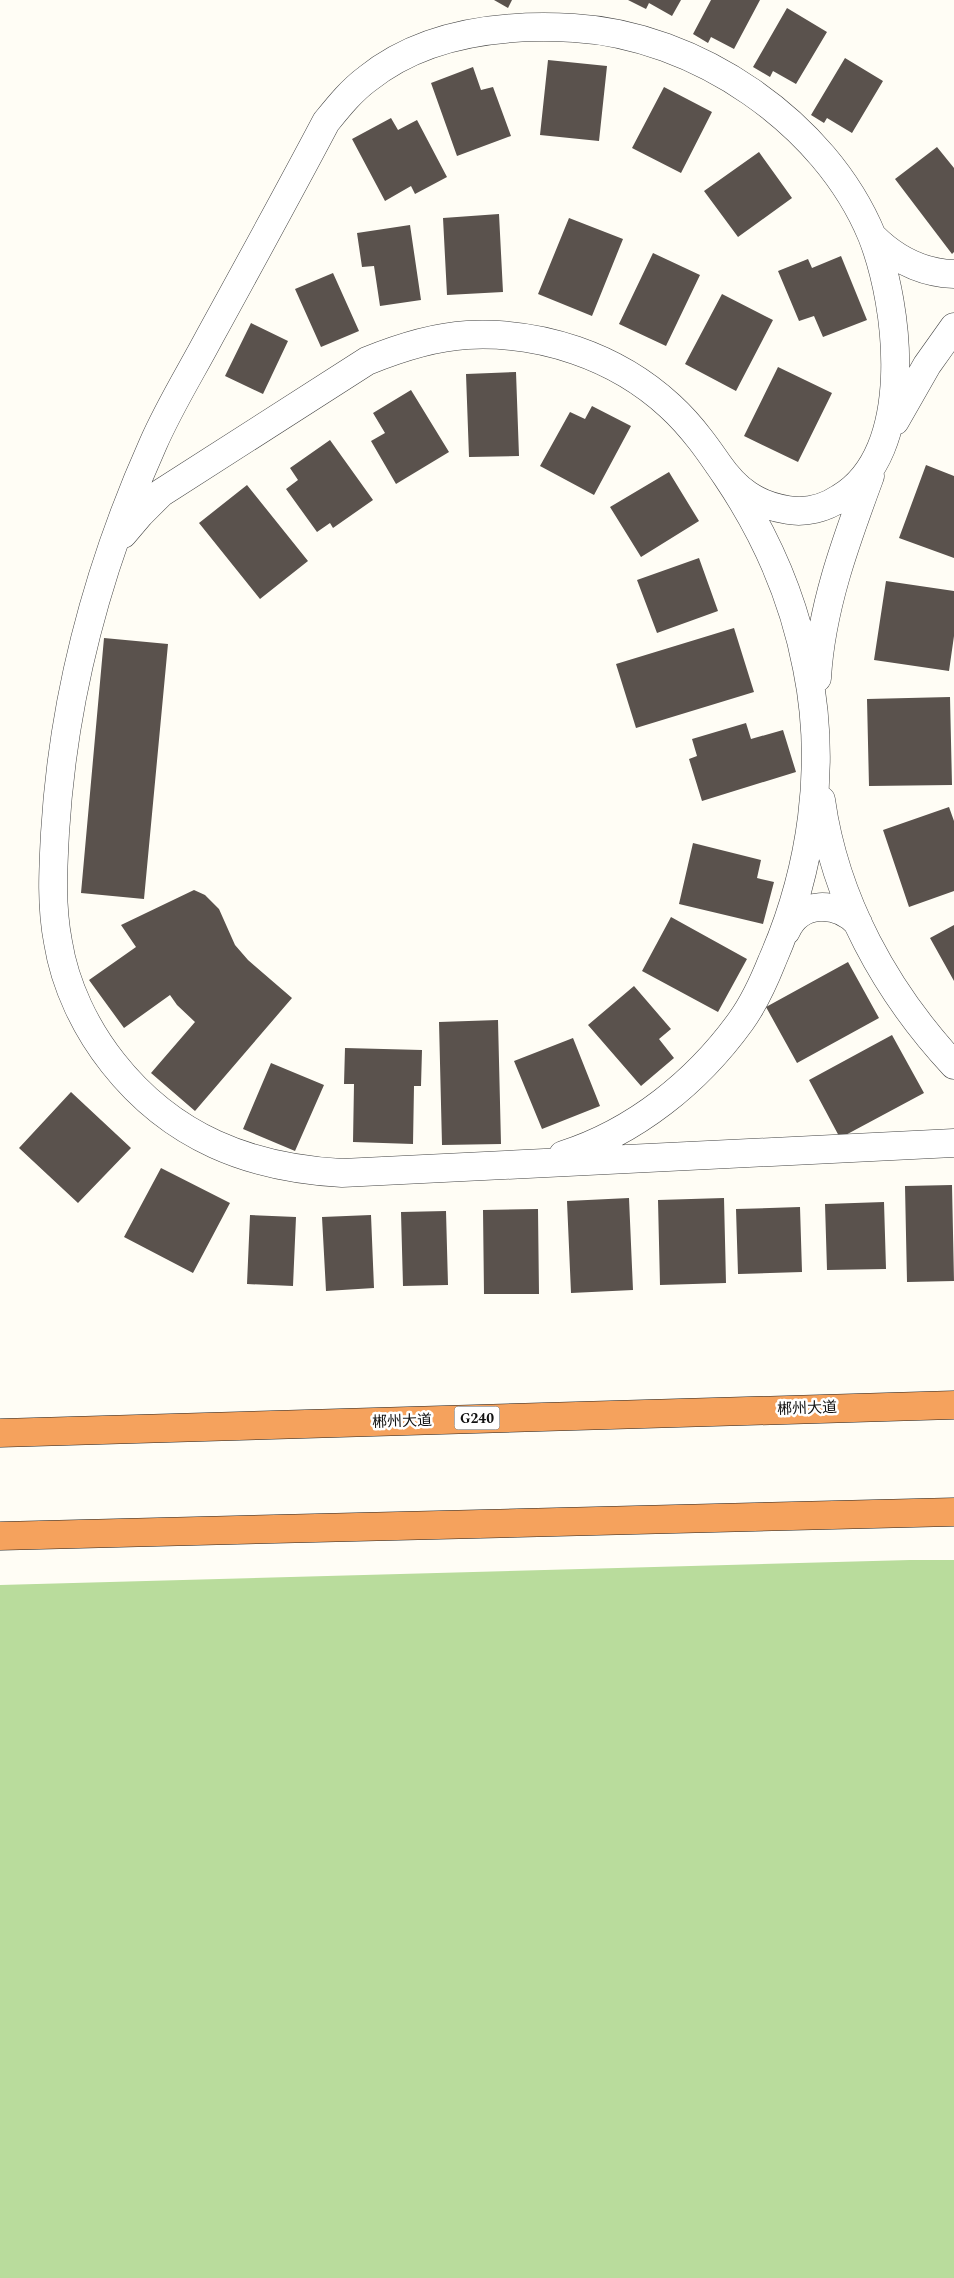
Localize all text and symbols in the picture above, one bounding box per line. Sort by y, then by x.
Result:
street label: 郴州大道 [777,1396,837,1421]
road number: G240 [454,1406,500,1430]
street label: 郴州大道 [372,1409,432,1434]

